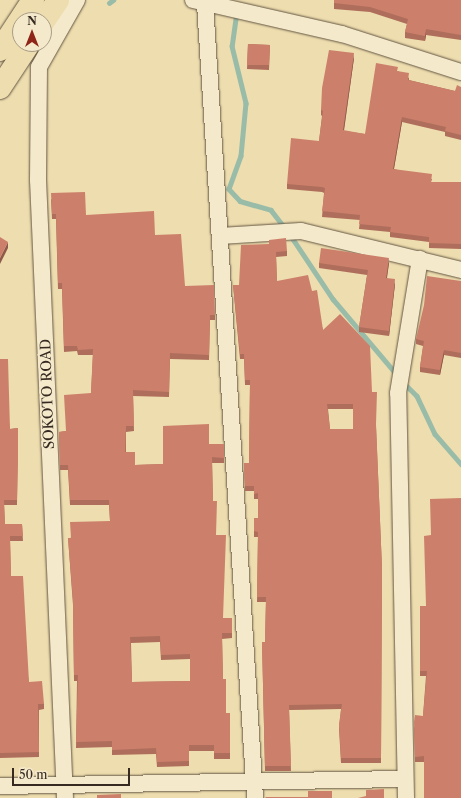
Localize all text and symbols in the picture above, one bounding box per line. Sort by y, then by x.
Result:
north arrow [12,12,52,52]
text: N [27,14,37,28]
street label: SOKOTO ROAD [37,338,57,450]
scale bar [14,760,132,786]
text: 50 m [19,767,48,782]

